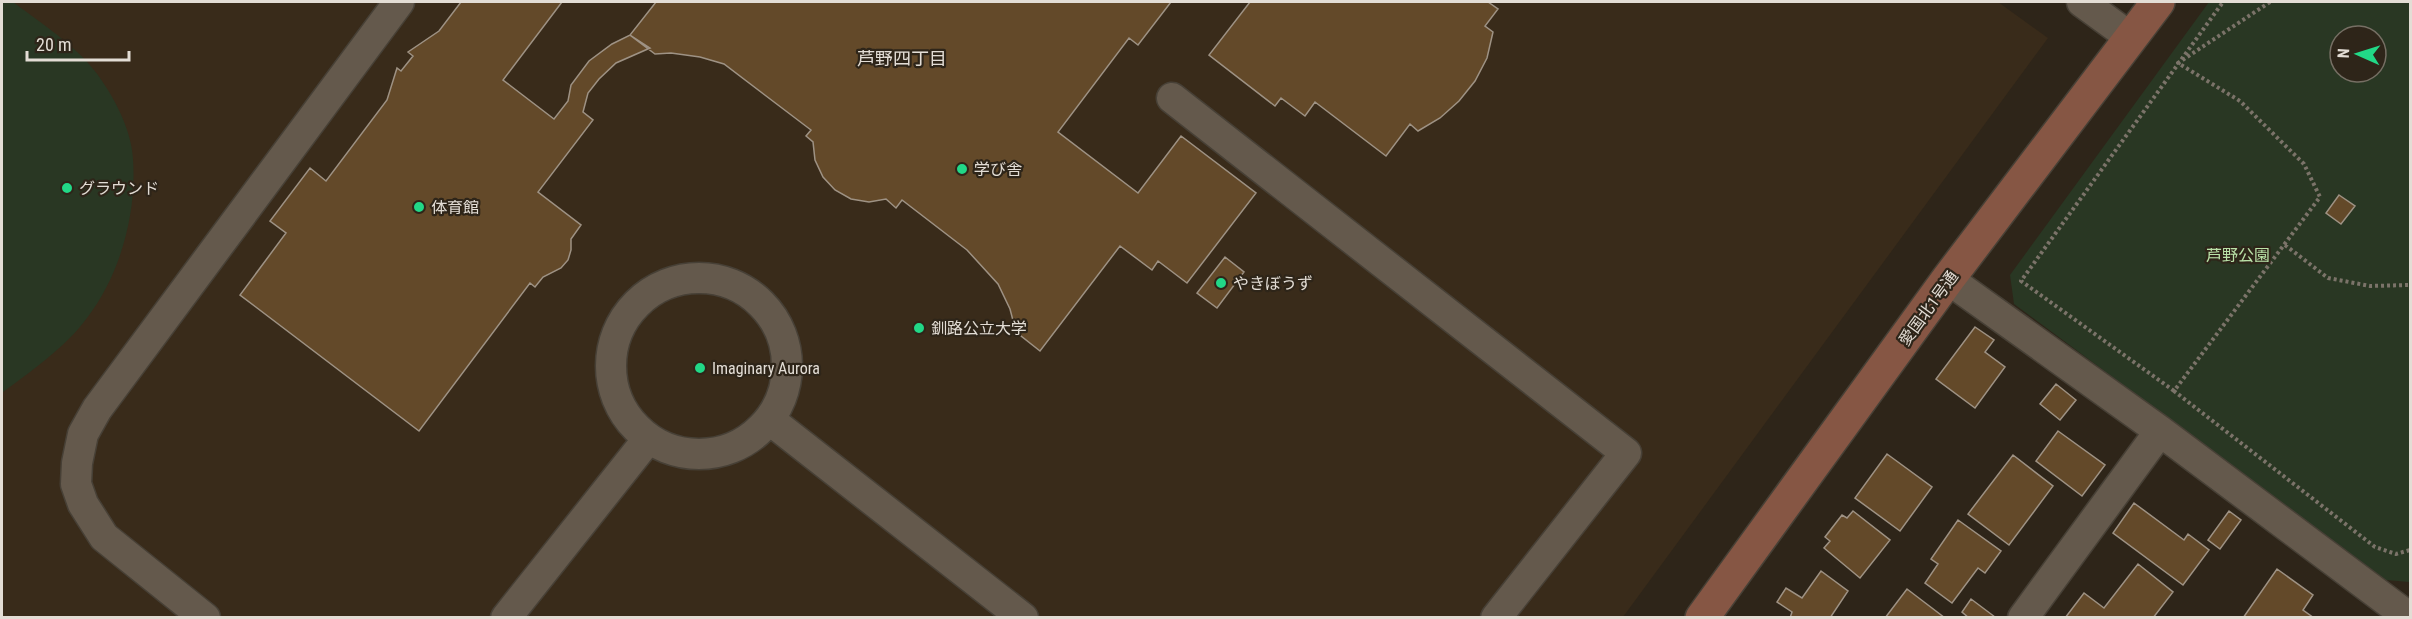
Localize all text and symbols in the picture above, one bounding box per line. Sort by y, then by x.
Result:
scale bar [27,24,129,62]
north arrow [2328,24,2388,84]
text: 20 m [36,34,71,55]
district label: 芦野四丁目 [857,48,947,69]
text: N [2334,48,2353,59]
place label: 学び舎 [974,160,1022,179]
marker: 学び舎 [955,162,969,176]
place label: グラウンド [79,179,159,198]
marker: グラウンド [60,181,74,195]
place label: 体育館 [431,198,479,217]
marker: 体育館 [412,200,426,214]
park label: 芦野公園 [2206,246,2270,265]
street label: 愛国北1号通 [1895,267,1962,349]
place label: やきぼうず [1233,274,1313,293]
marker: やきぼうず [1214,276,1228,290]
place label: 釧路公立大学 [931,319,1027,338]
marker: 釧路公立大学 [912,321,926,335]
place label: Imaginary Aurora [712,359,820,378]
marker: Imaginary Aurora [693,361,707,375]

